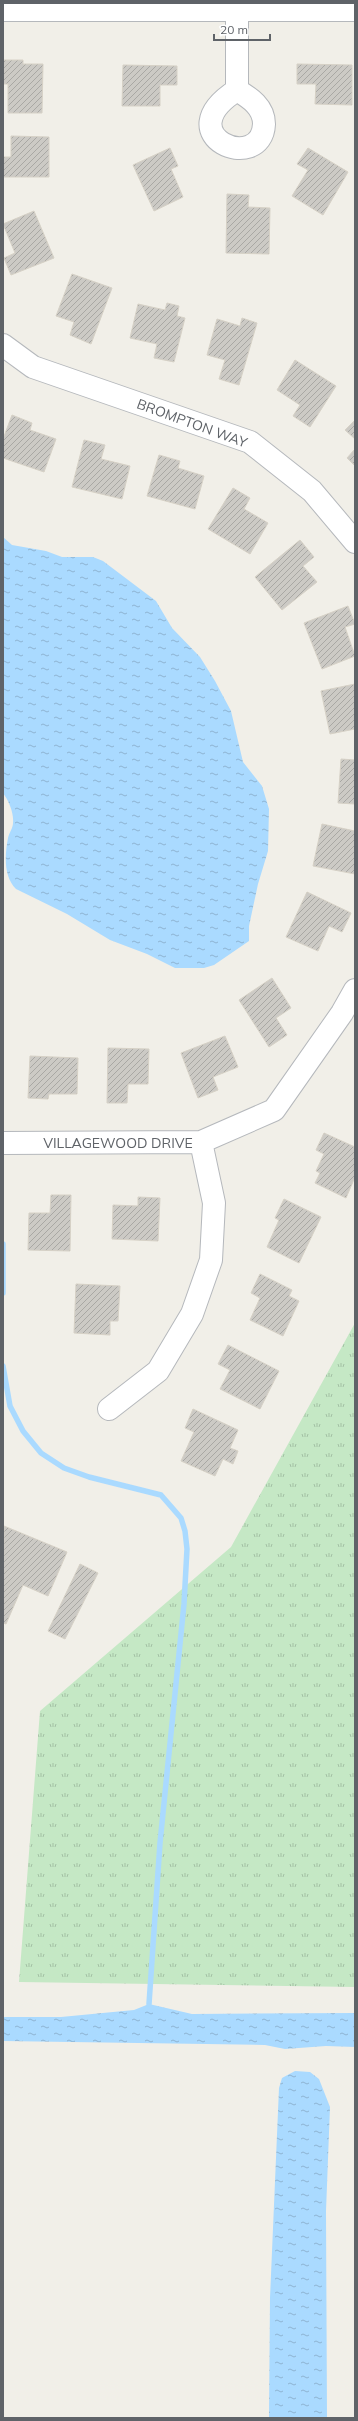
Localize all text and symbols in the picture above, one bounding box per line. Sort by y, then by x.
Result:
scale bar [214,16,270,42]
text: 20 m [220,22,248,37]
street label: BROMPTON WAY [134,395,250,452]
street label: VILLAGEWOOD DRIVE [43,1134,193,1152]

